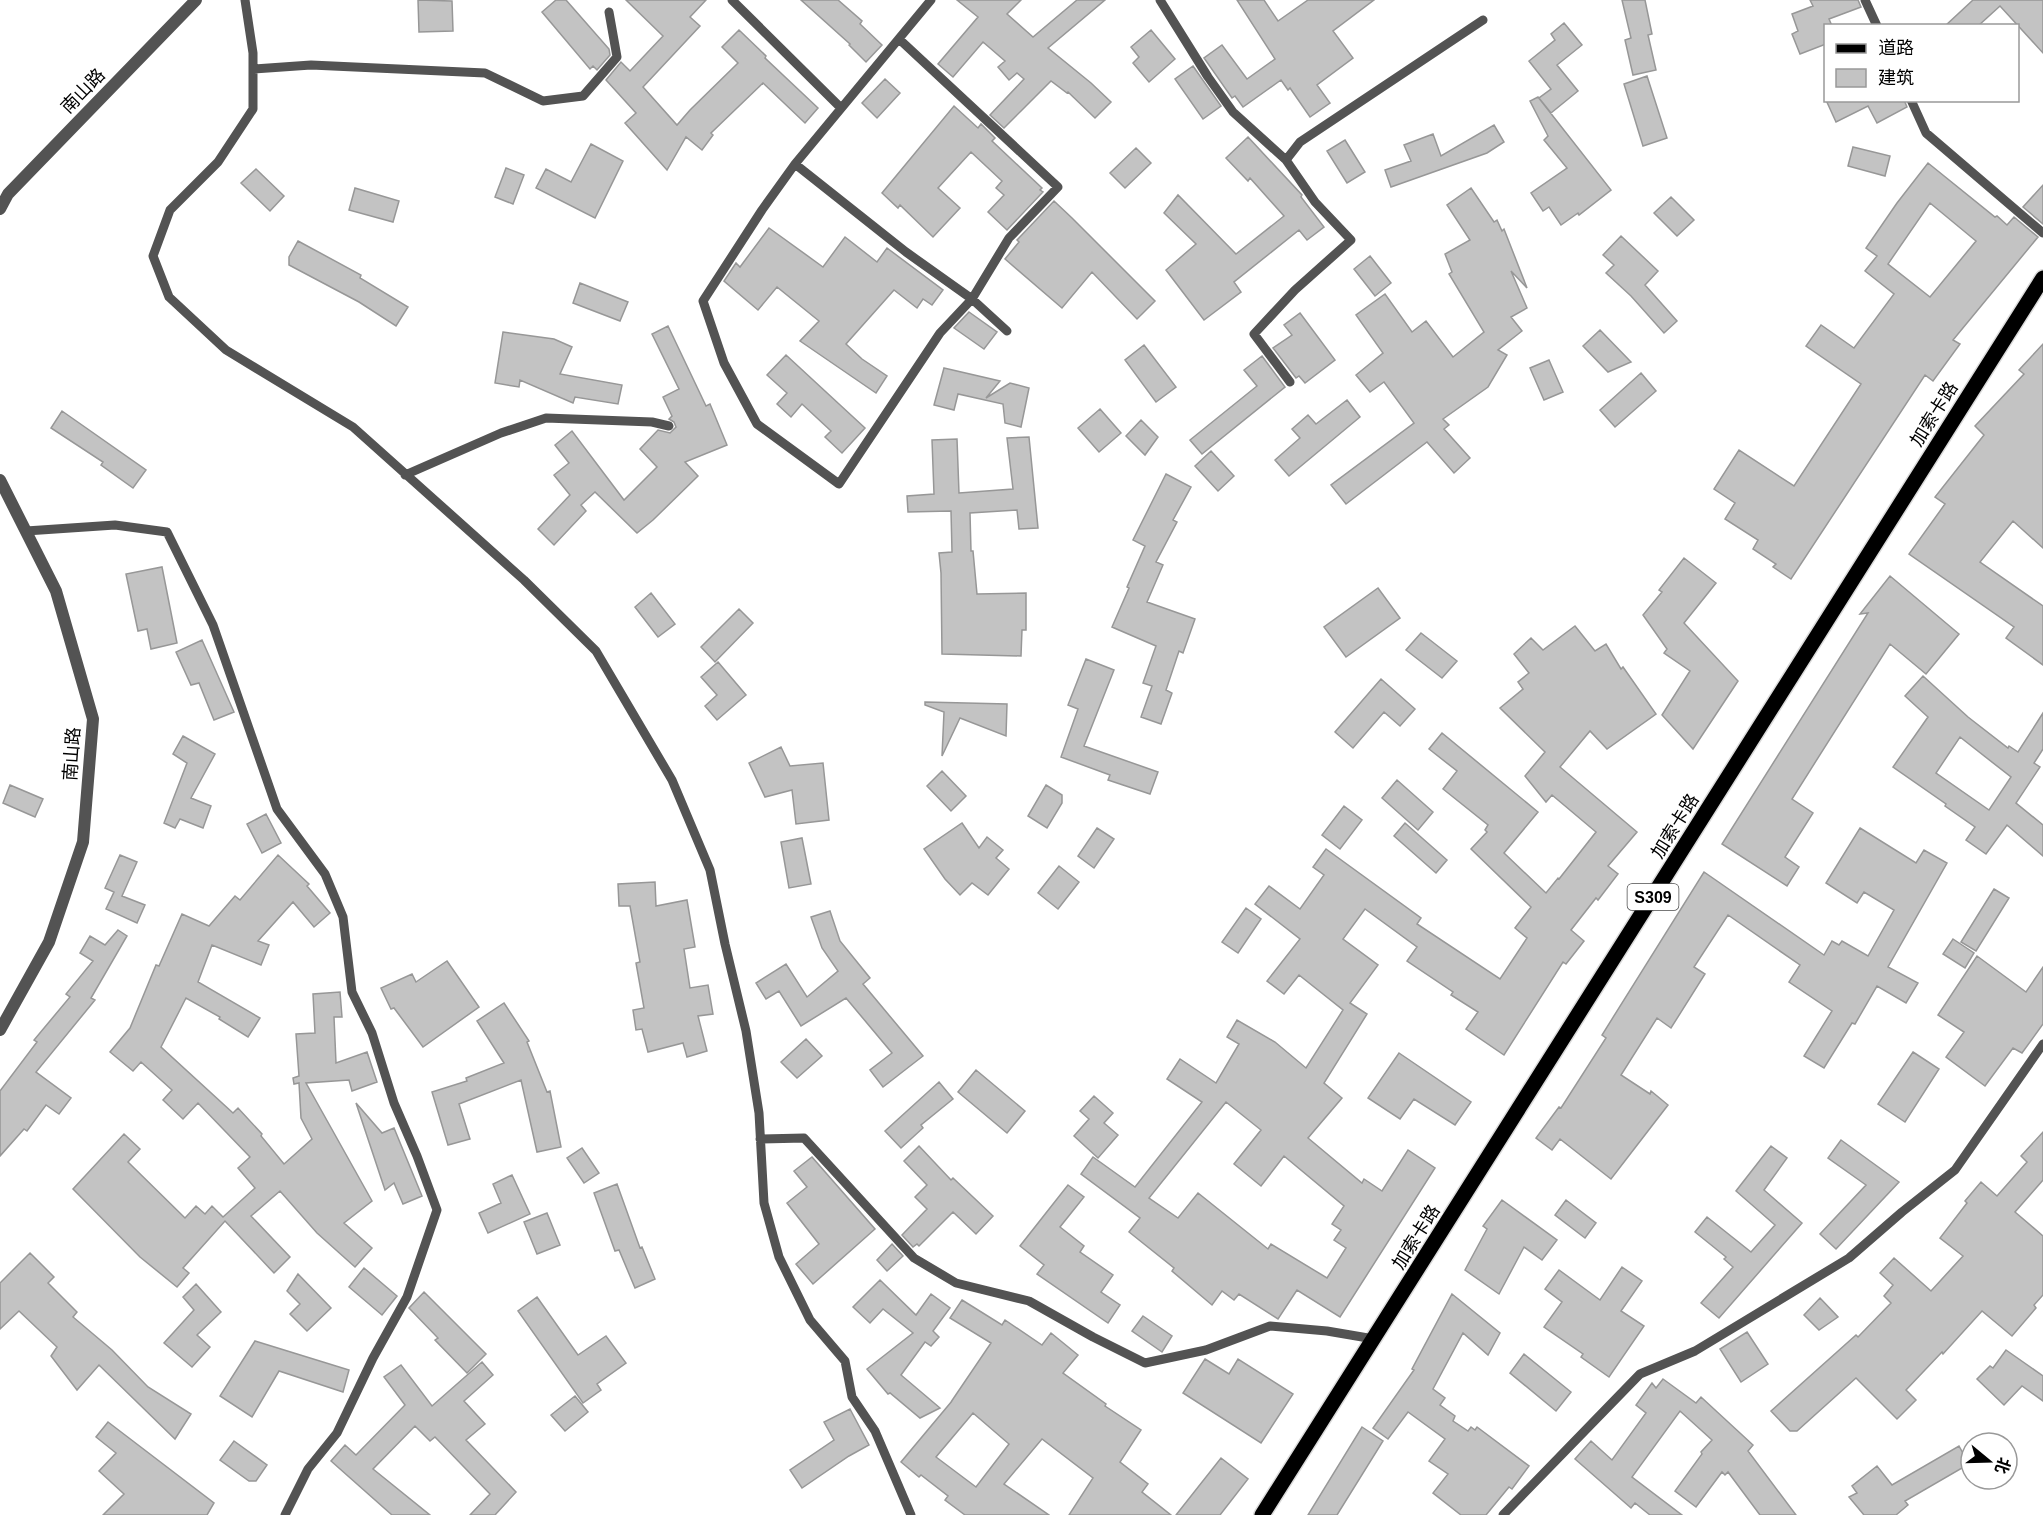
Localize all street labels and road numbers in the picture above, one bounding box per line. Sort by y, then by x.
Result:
street label: 南山路 [57,65,109,117]
street label: 加索卡路 [1906,378,1962,450]
street label: 南山路 [60,726,84,782]
street label: 加索卡路 [1647,790,1703,862]
road number: S309 [1628,884,1678,910]
street label: 加索卡路 [1388,1201,1444,1273]

